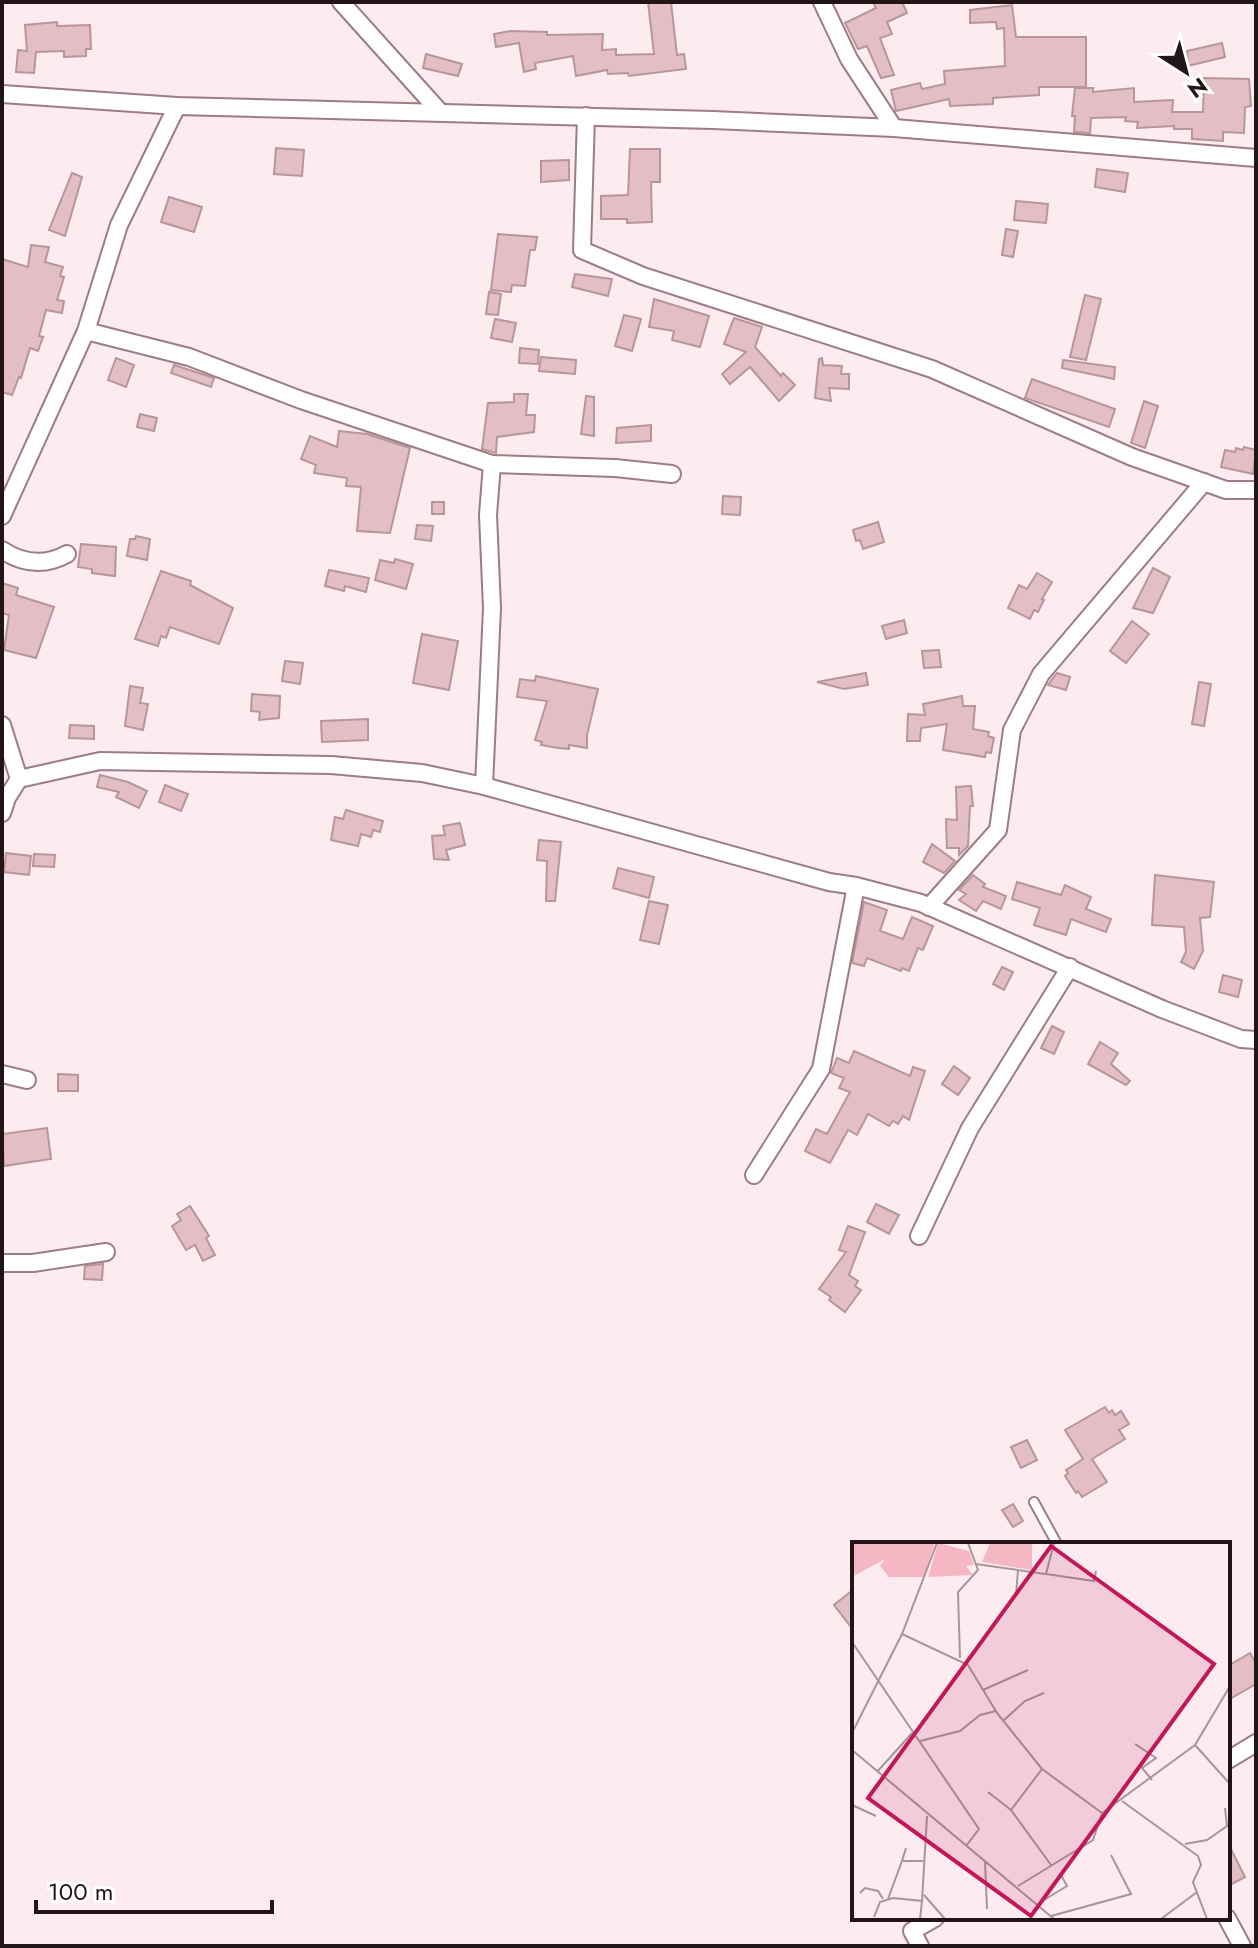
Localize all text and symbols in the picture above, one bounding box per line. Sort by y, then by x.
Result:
north arrow [1146,32,1226,112]
text: N [1181,70,1214,106]
inset map [852,1542,1230,1920]
scale bar [36,1864,272,1914]
text: 100 m [48,1874,114,1909]

